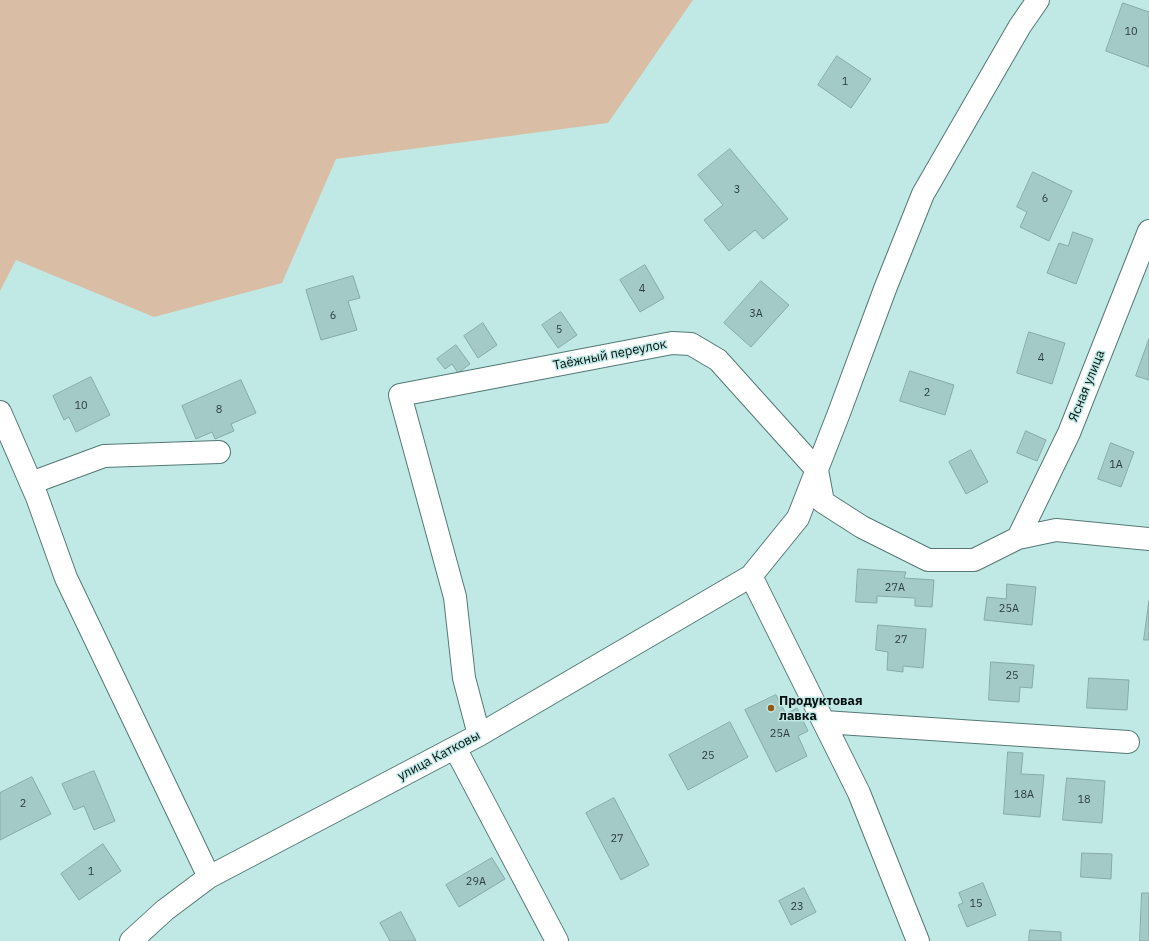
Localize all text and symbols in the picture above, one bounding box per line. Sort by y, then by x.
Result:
house number: 10 [1124,25,1138,39]
house number: 1 [842,75,848,89]
house number: 3 [734,183,740,197]
house number: 6 [1042,192,1048,206]
house number: 4 [639,282,645,296]
house number: 3А [749,307,763,321]
house number: 6 [330,309,336,323]
house number: 5 [556,323,562,337]
street label: Таёжный переулок [552,336,668,374]
street label: Ясная улица [1066,348,1108,424]
house number: 4 [1038,351,1044,365]
house number: 2 [924,386,930,400]
house number: 10 [74,399,88,413]
house number: 8 [216,403,222,417]
house number: 1А [1109,458,1123,472]
house number: 27А [885,581,905,595]
house number: 25А [999,602,1019,616]
house number: 27 [894,633,908,647]
house number: 25 [1005,669,1019,683]
place label: Продуктовая лавка [779,693,863,724]
marker: Продуктовая лавка [766,703,776,713]
house number: 25А [770,727,790,741]
street label: улица Катковы [395,728,483,784]
house number: 25 [701,749,715,763]
house number: 18А [1014,788,1034,802]
house number: 18 [1077,793,1091,807]
house number: 2 [20,797,26,811]
house number: 27 [610,832,624,846]
house number: 1 [88,865,94,879]
house number: 29А [466,875,486,889]
house number: 15 [969,897,983,911]
house number: 23 [790,900,804,914]

